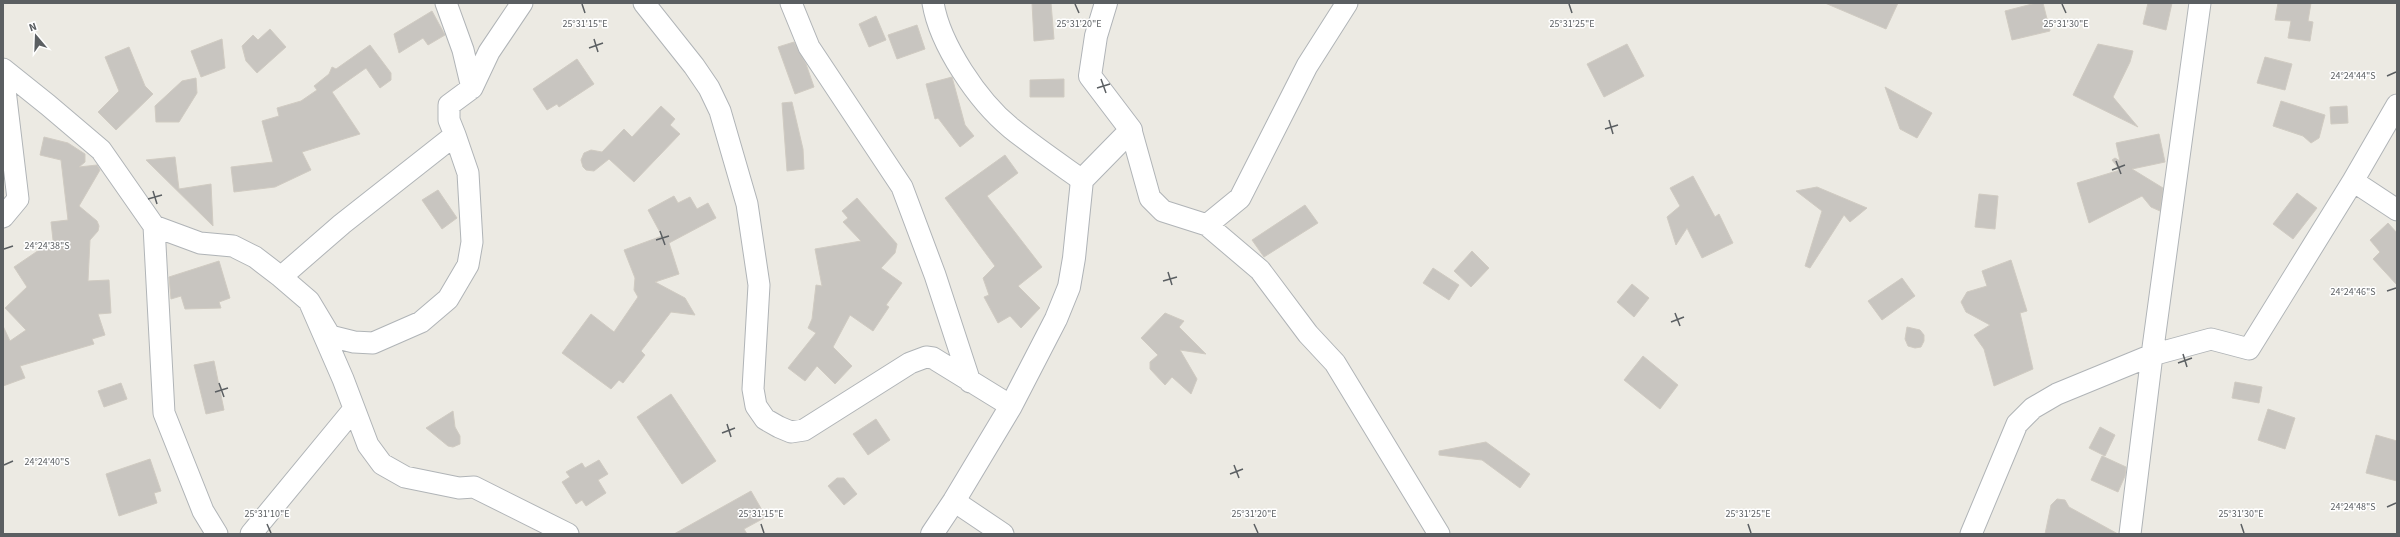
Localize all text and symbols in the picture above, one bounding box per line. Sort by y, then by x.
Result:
north arrow [16,16,56,56]
text: 25°31'15"E [562,17,608,31]
text: 25°31'20"E [1056,17,1102,31]
text: 25°31'25"E [1549,17,1595,31]
text: 25°31'30"E [2043,17,2089,31]
text: N [27,19,39,35]
text: 24°24'44"S [2330,69,2376,83]
text: 24°24'38"S [24,239,70,253]
text: 24°24'46"S [2330,285,2376,299]
text: 24°24'40"S [24,455,70,469]
text: 24°24'48"S [2330,500,2376,514]
text: 25°31'10"E [244,507,290,521]
text: 25°31'15"E [738,507,784,521]
text: 25°31'20"E [1231,507,1277,521]
text: 25°31'25"E [1725,507,1771,521]
text: 25°31'30"E [2218,507,2264,521]

